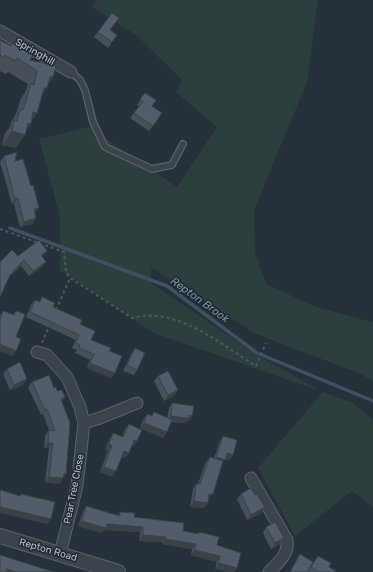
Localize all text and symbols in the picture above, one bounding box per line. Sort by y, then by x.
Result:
street label: Springhill [13,36,57,68]
water label: Repton Brook [168,274,232,326]
street label: Pear Tree Close [61,453,87,525]
street label: Repton Road [18,536,78,564]

